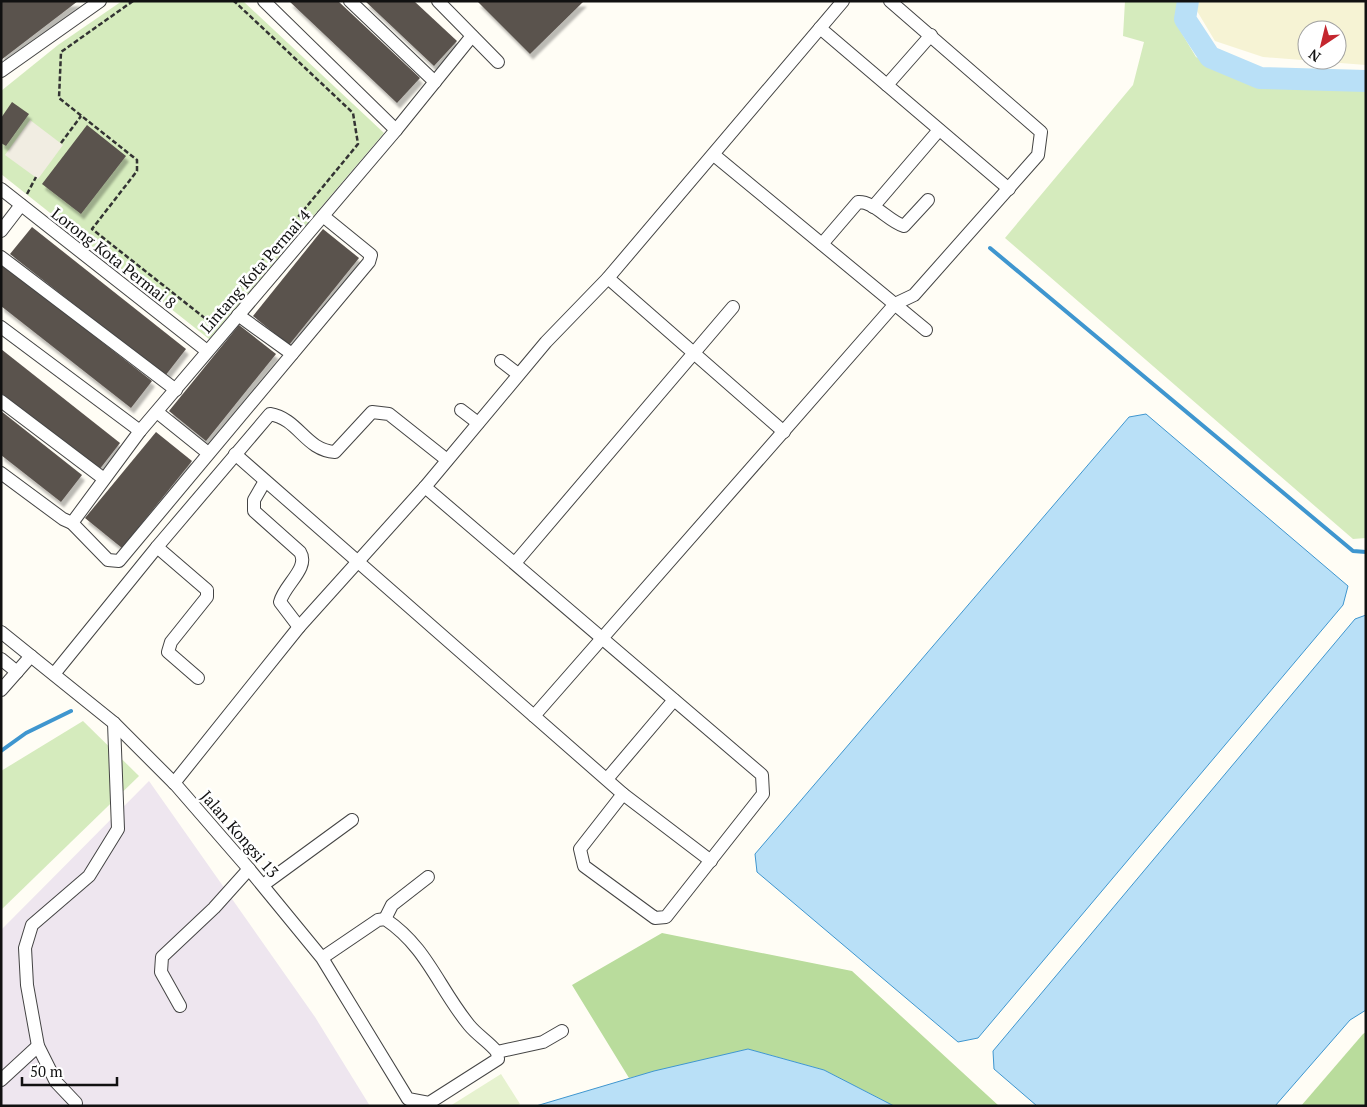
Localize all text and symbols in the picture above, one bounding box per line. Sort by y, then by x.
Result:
north arrow [1297,20,1347,70]
text: N [1304,45,1324,67]
street label: Lorong Kota Permai 8 [47,202,181,314]
street label: Lintang Kota Permai 4 [195,204,315,338]
street label: Jalan Kongsi 13 [196,786,284,882]
scale bar [22,1054,118,1086]
text: 50 m [30,1061,63,1081]

